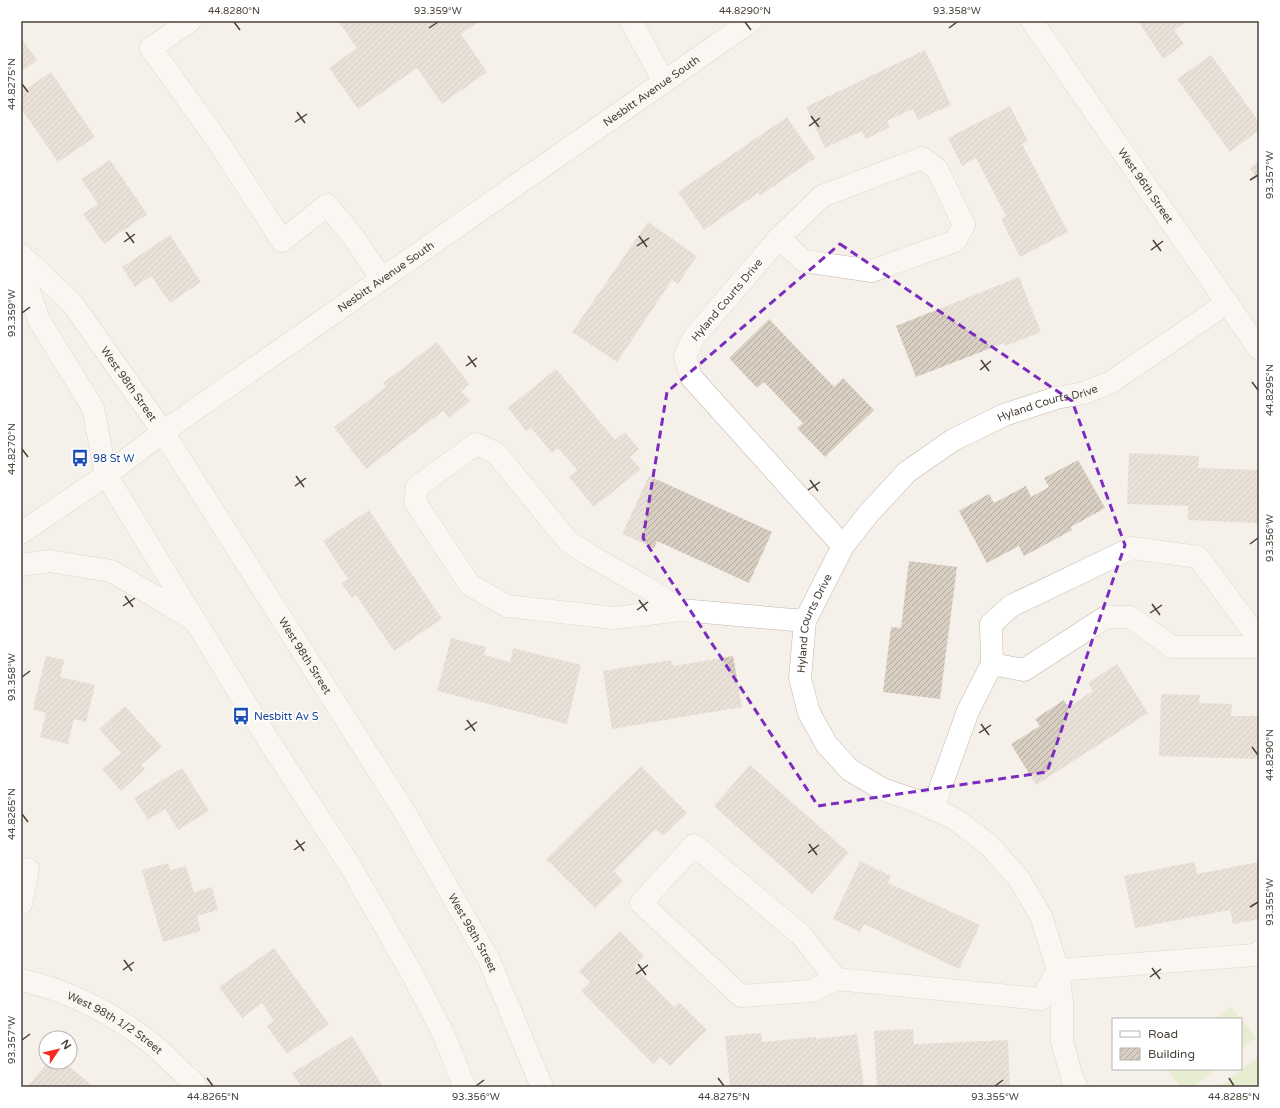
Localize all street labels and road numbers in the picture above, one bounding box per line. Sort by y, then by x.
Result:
street label: Nesbitt Avenue South [601,53,702,129]
street label: West 96th Street [1115,145,1176,225]
street label: Nesbitt Avenue South [335,238,436,314]
street label: Hyland Courts Drive [689,256,765,344]
street label: West 98th Street [98,344,160,424]
street label: Hyland Courts Drive [995,382,1100,424]
street label: Hyland Courts Drive [794,572,834,673]
street label: West 98th Street [276,615,334,696]
street label: West 98th Street [446,891,500,974]
street label: West 98th 1/2 Street [65,989,165,1057]

